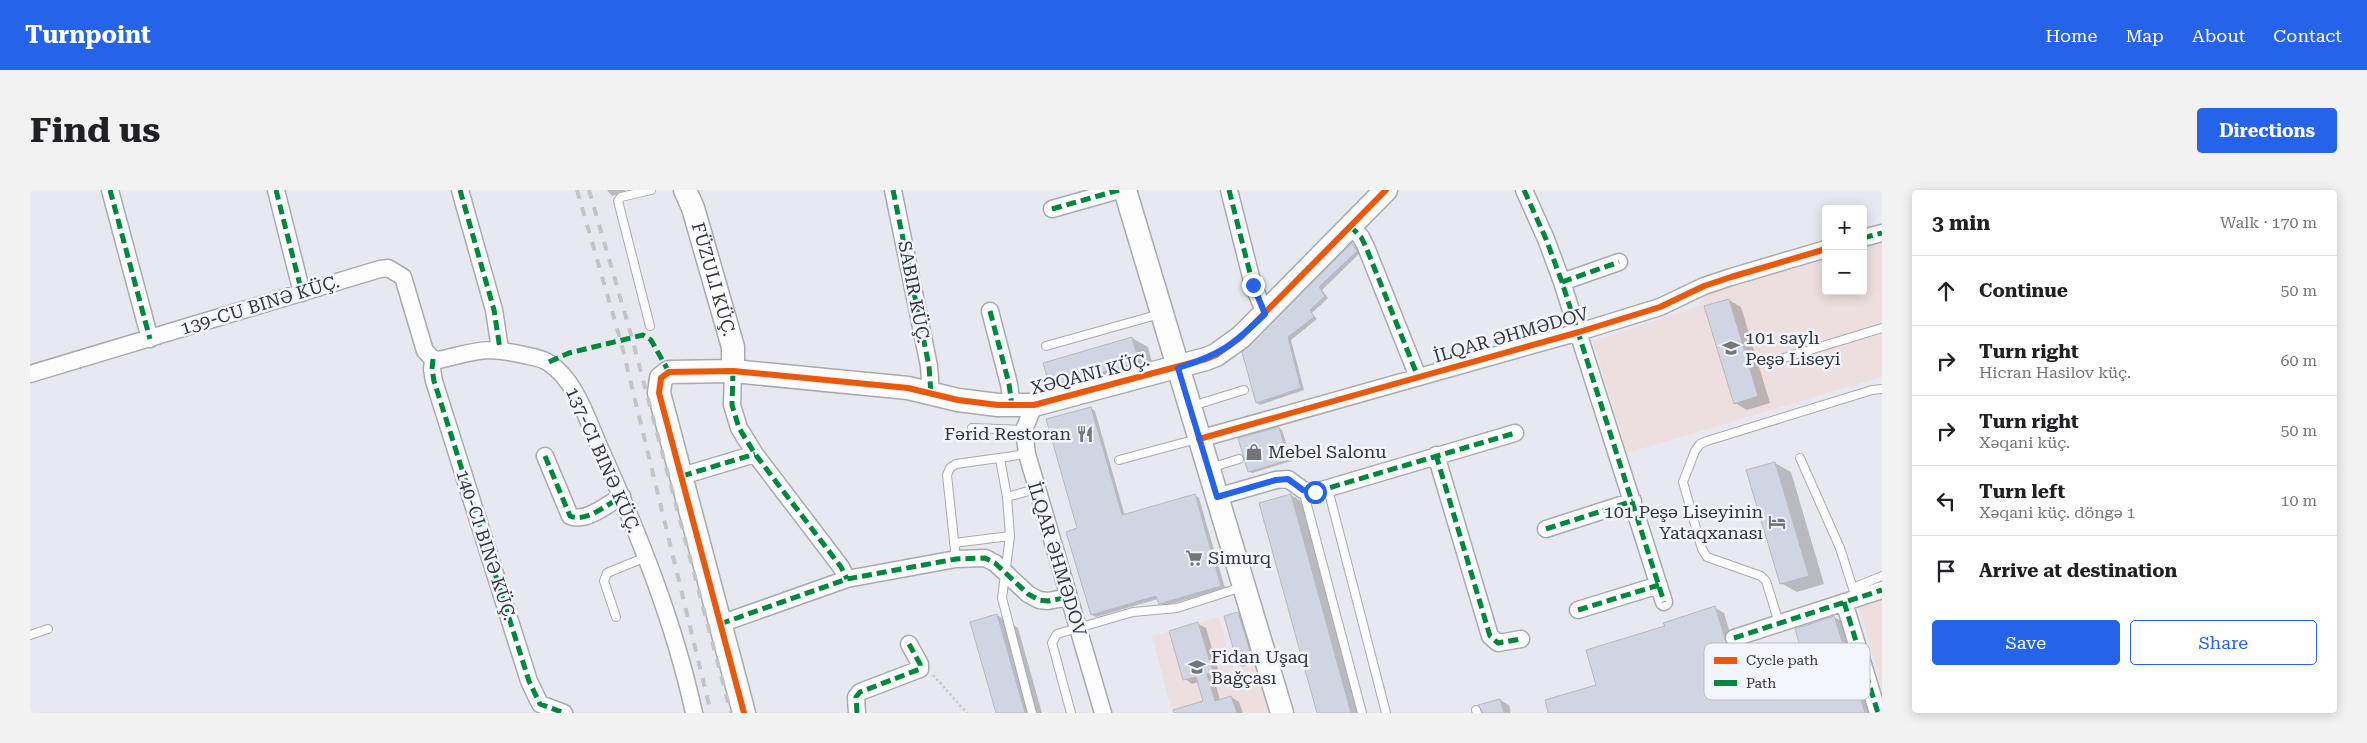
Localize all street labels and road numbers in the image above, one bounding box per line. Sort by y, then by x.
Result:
street label: FÜZULI KÜÇ. [688,220,740,339]
street label: SABIR KÜÇ. [894,239,935,345]
street label: 139-CU BINƏ KÜÇ. [178,270,342,339]
street label: İLQAR ƏHMƏDOV [1431,302,1591,367]
street label: XƏQANI KÜÇ. [1028,349,1152,398]
street label: 137-CI BINƏ KÜÇ. [562,384,645,536]
street label: 140-CI BINƏ KÜÇ. [452,467,521,623]
street label: İLQAR ƏHMƏDOV [1024,479,1091,639]

